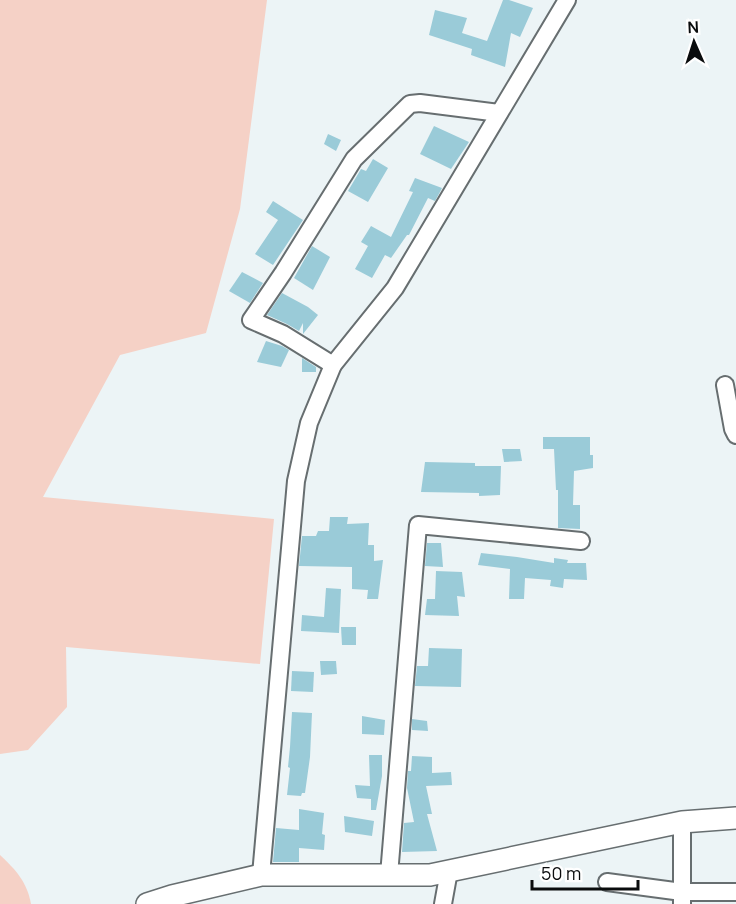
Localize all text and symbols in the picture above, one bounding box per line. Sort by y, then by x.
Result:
north arrow [664,12,724,72]
text: N [687,16,700,38]
scale bar [532,853,638,891]
text: 50 m [541,861,581,885]

